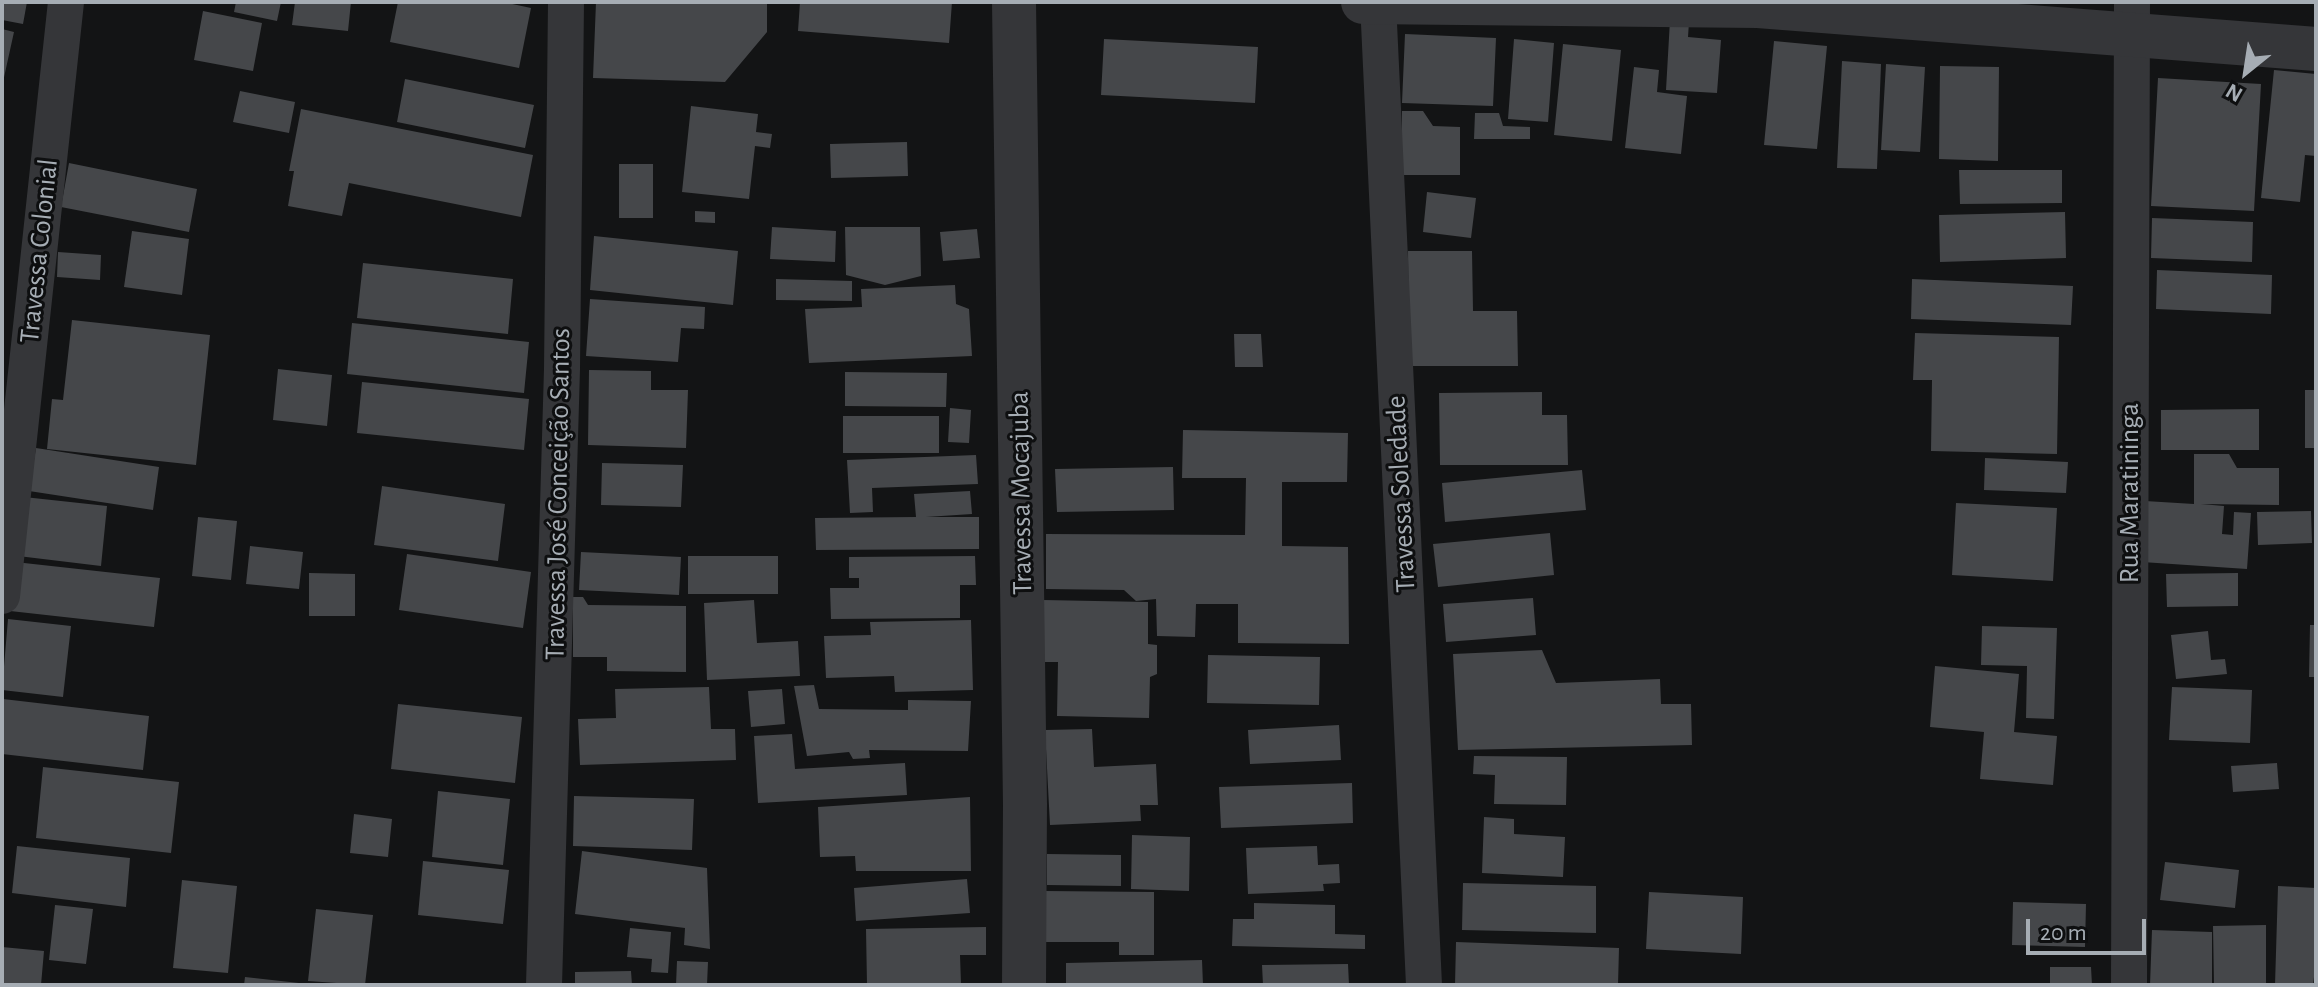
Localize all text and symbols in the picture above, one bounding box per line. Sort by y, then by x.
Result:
north arrow [2206,32,2286,112]
text: N [2222,79,2246,106]
street label: Travessa Colonial [13,157,65,345]
street label: Travessa José Conceição Santos [538,328,578,660]
street label: Travessa Mocajuba [1002,391,1040,595]
street label: Travessa Soledade [1379,395,1423,593]
street label: Rua Maratininga [2113,403,2147,583]
scale bar [2030,903,2150,953]
text: 20 m [2040,921,2087,945]

